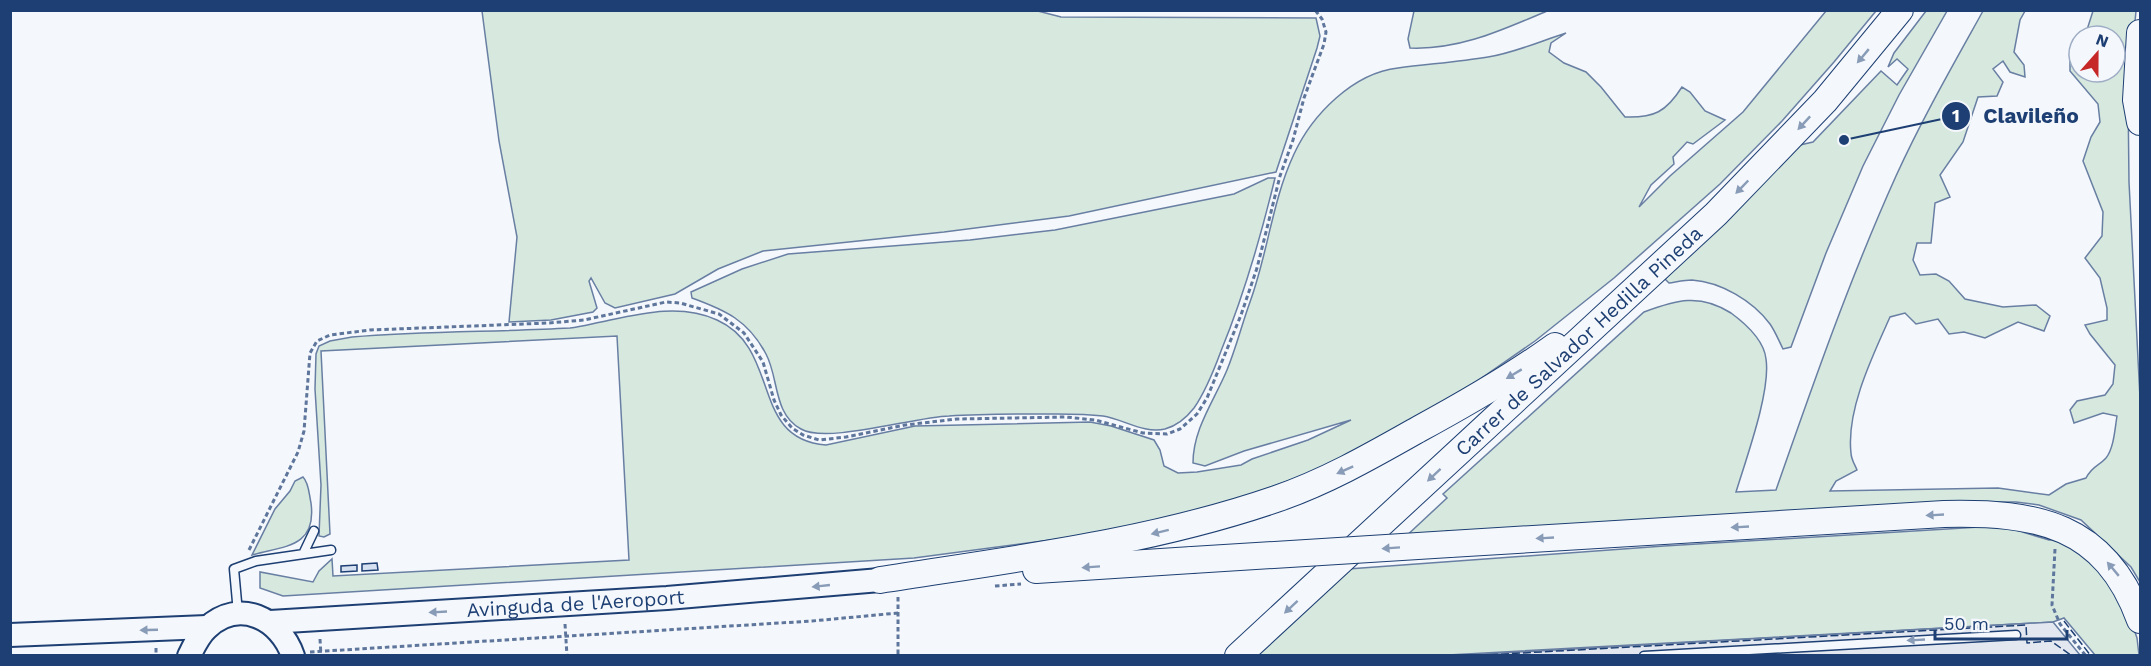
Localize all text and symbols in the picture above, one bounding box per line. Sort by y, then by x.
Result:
north arrow [2067,24,2127,84]
text: N [2093,29,2111,51]
one-way arrow [1856,48,1869,64]
callout: Clavileño [1941,96,2091,135]
text: Clavileño [1983,103,2079,128]
text: 1 [1952,105,1960,126]
one-way arrow [1797,116,1811,131]
one-way arrow [1735,180,1749,195]
street label: Carrer de Salvador Hedilla Pineda [1450,221,1707,461]
one-way arrow [1506,368,1522,379]
one-way arrow [1335,465,1353,475]
one-way arrow [1427,468,1442,482]
one-way arrow [1925,510,1944,520]
one-way arrow [1731,522,1750,531]
one-way arrow [1151,528,1170,538]
one-way arrow [1536,534,1555,543]
one-way arrow [1382,543,1401,552]
one-way arrow [1082,562,1101,571]
one-way arrow [2107,562,2120,577]
one-way arrow [812,582,831,591]
street label: Avinguda de l'Aeroport [466,585,686,622]
one-way arrow [1284,600,1299,613]
scale bar [1935,603,2067,641]
one-way arrow [429,607,448,616]
text: 50 m [1944,613,1989,634]
one-way arrow [139,625,158,634]
one-way arrow [1906,636,1925,645]

